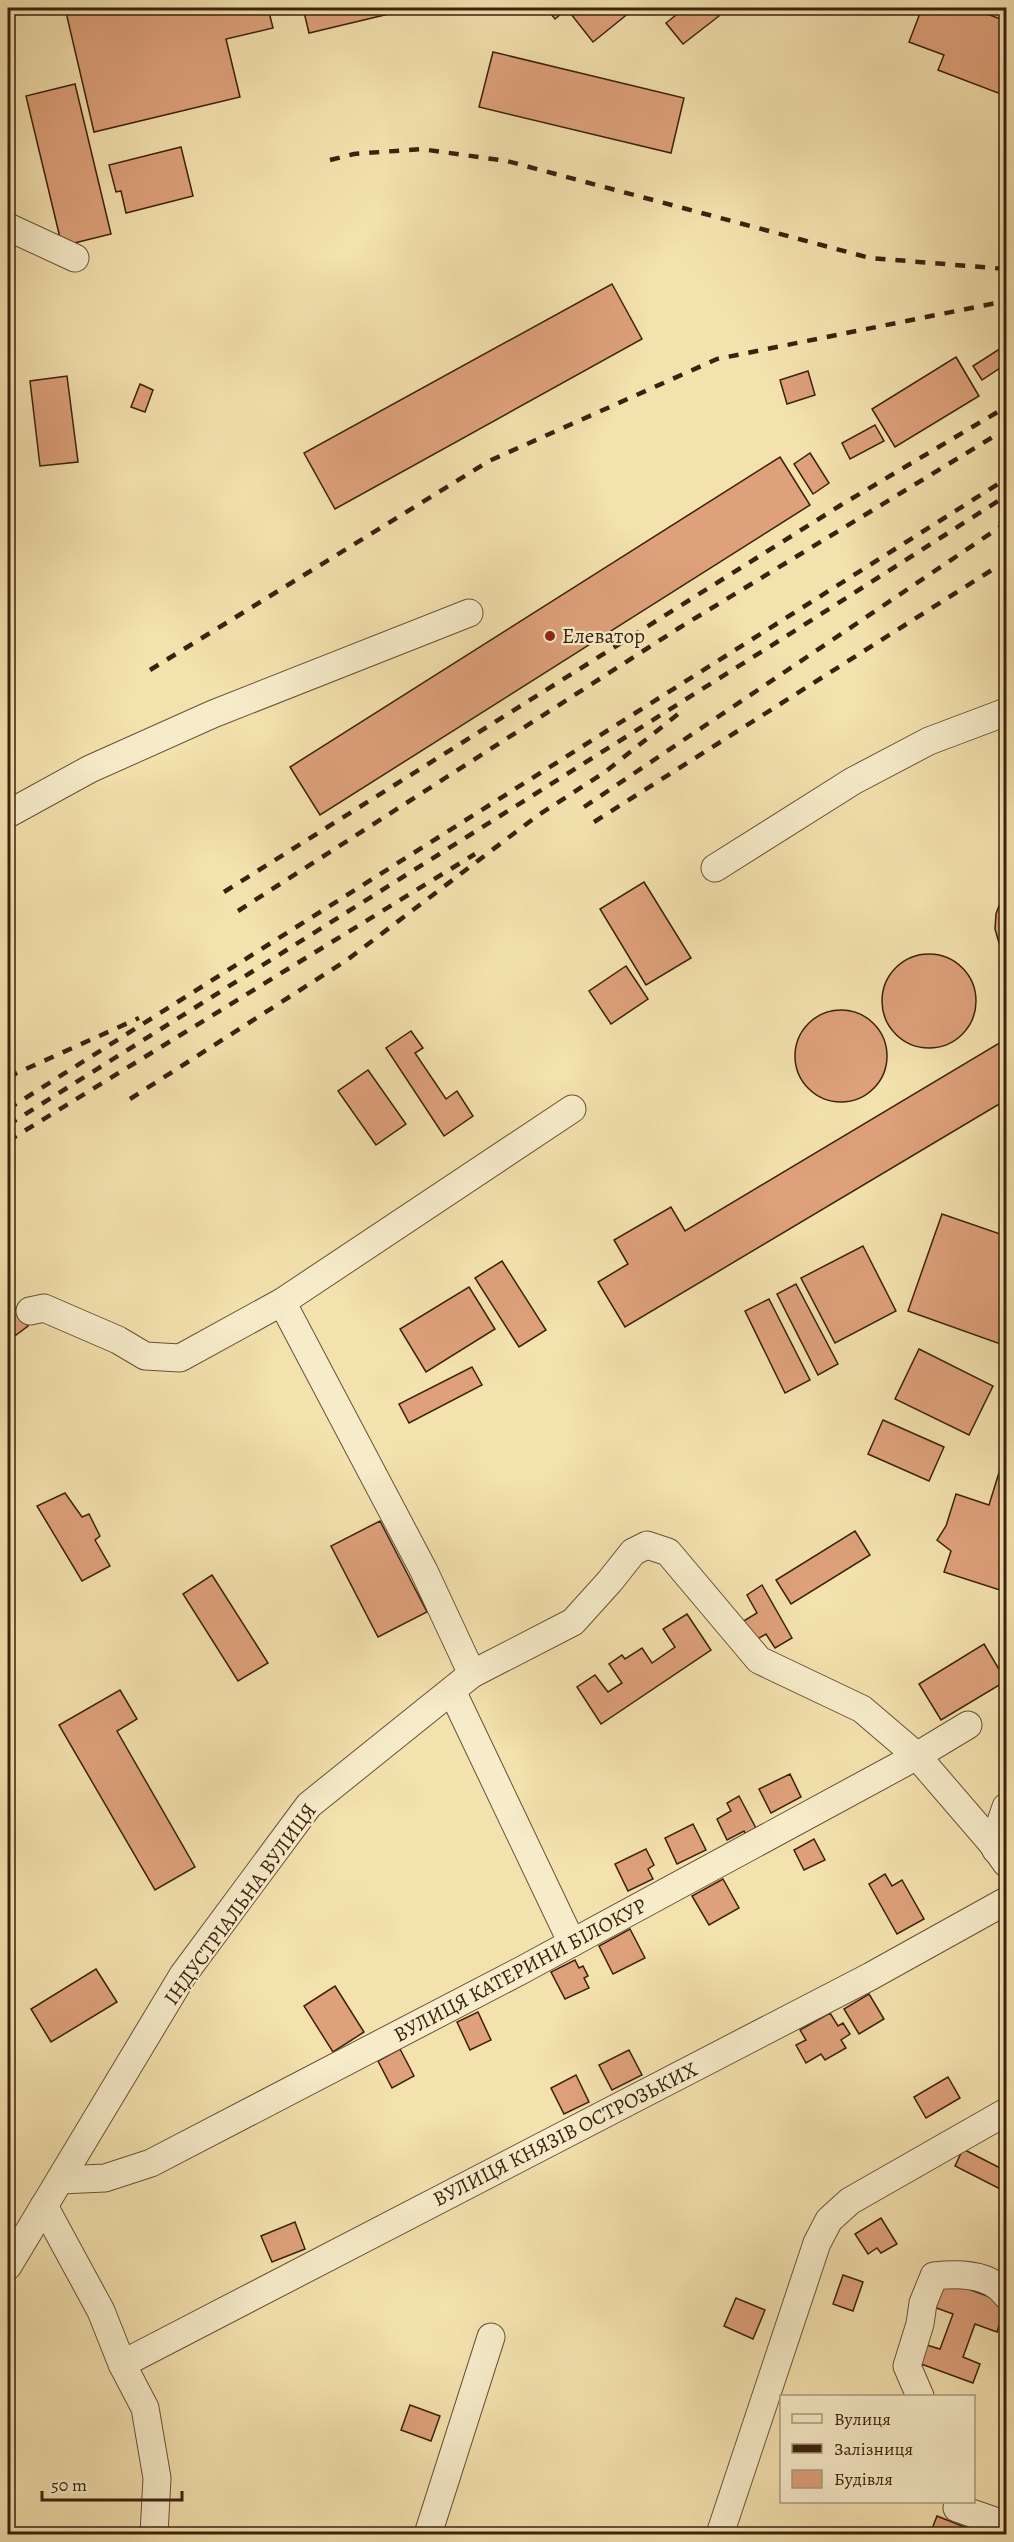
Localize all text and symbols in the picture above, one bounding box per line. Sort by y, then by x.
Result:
place label: Елеватор [562,622,645,650]
marker: Елеватор [543,629,557,643]
street label: ІНДУСТРІАЛЬНА ВУЛИЦЯ [157,1797,323,2011]
street label: ВУЛИЦЯ КАТЕРИНИ БІЛОКУР [389,1891,652,2049]
street label: ВУЛИЦЯ КНЯЗІВ ОСТРОЗЬКИХ [428,2055,702,2213]
legend [780,2395,975,2503]
text: Вулиця [834,2407,891,2431]
text: Залізниця [834,2437,913,2461]
scale bar [42,2464,182,2502]
text: Будівля [834,2467,893,2491]
text: 50 m [51,2473,87,2497]

